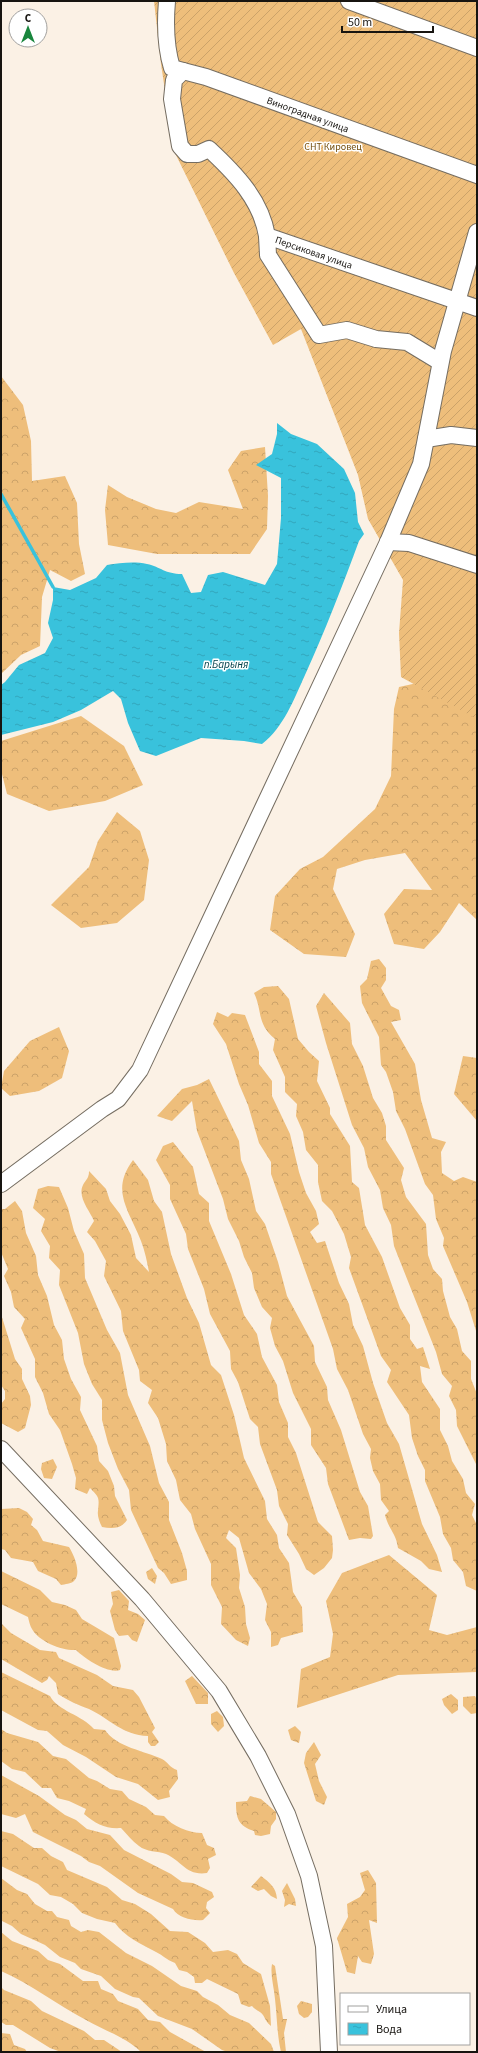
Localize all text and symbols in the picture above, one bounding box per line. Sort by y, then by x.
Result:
north arrow [8,8,48,48]
scale bar [342,8,433,34]
text: С [25,11,32,26]
text: 50 m [348,14,372,31]
street label: Виноградная улица [265,94,351,136]
park label: СНТ Кировец [304,140,362,154]
street label: Персиковая улица [273,233,354,273]
water label: п.Барыня [204,657,248,672]
legend [340,1993,470,2045]
text: Улица [376,2001,407,2018]
text: Вода [376,2021,402,2038]

